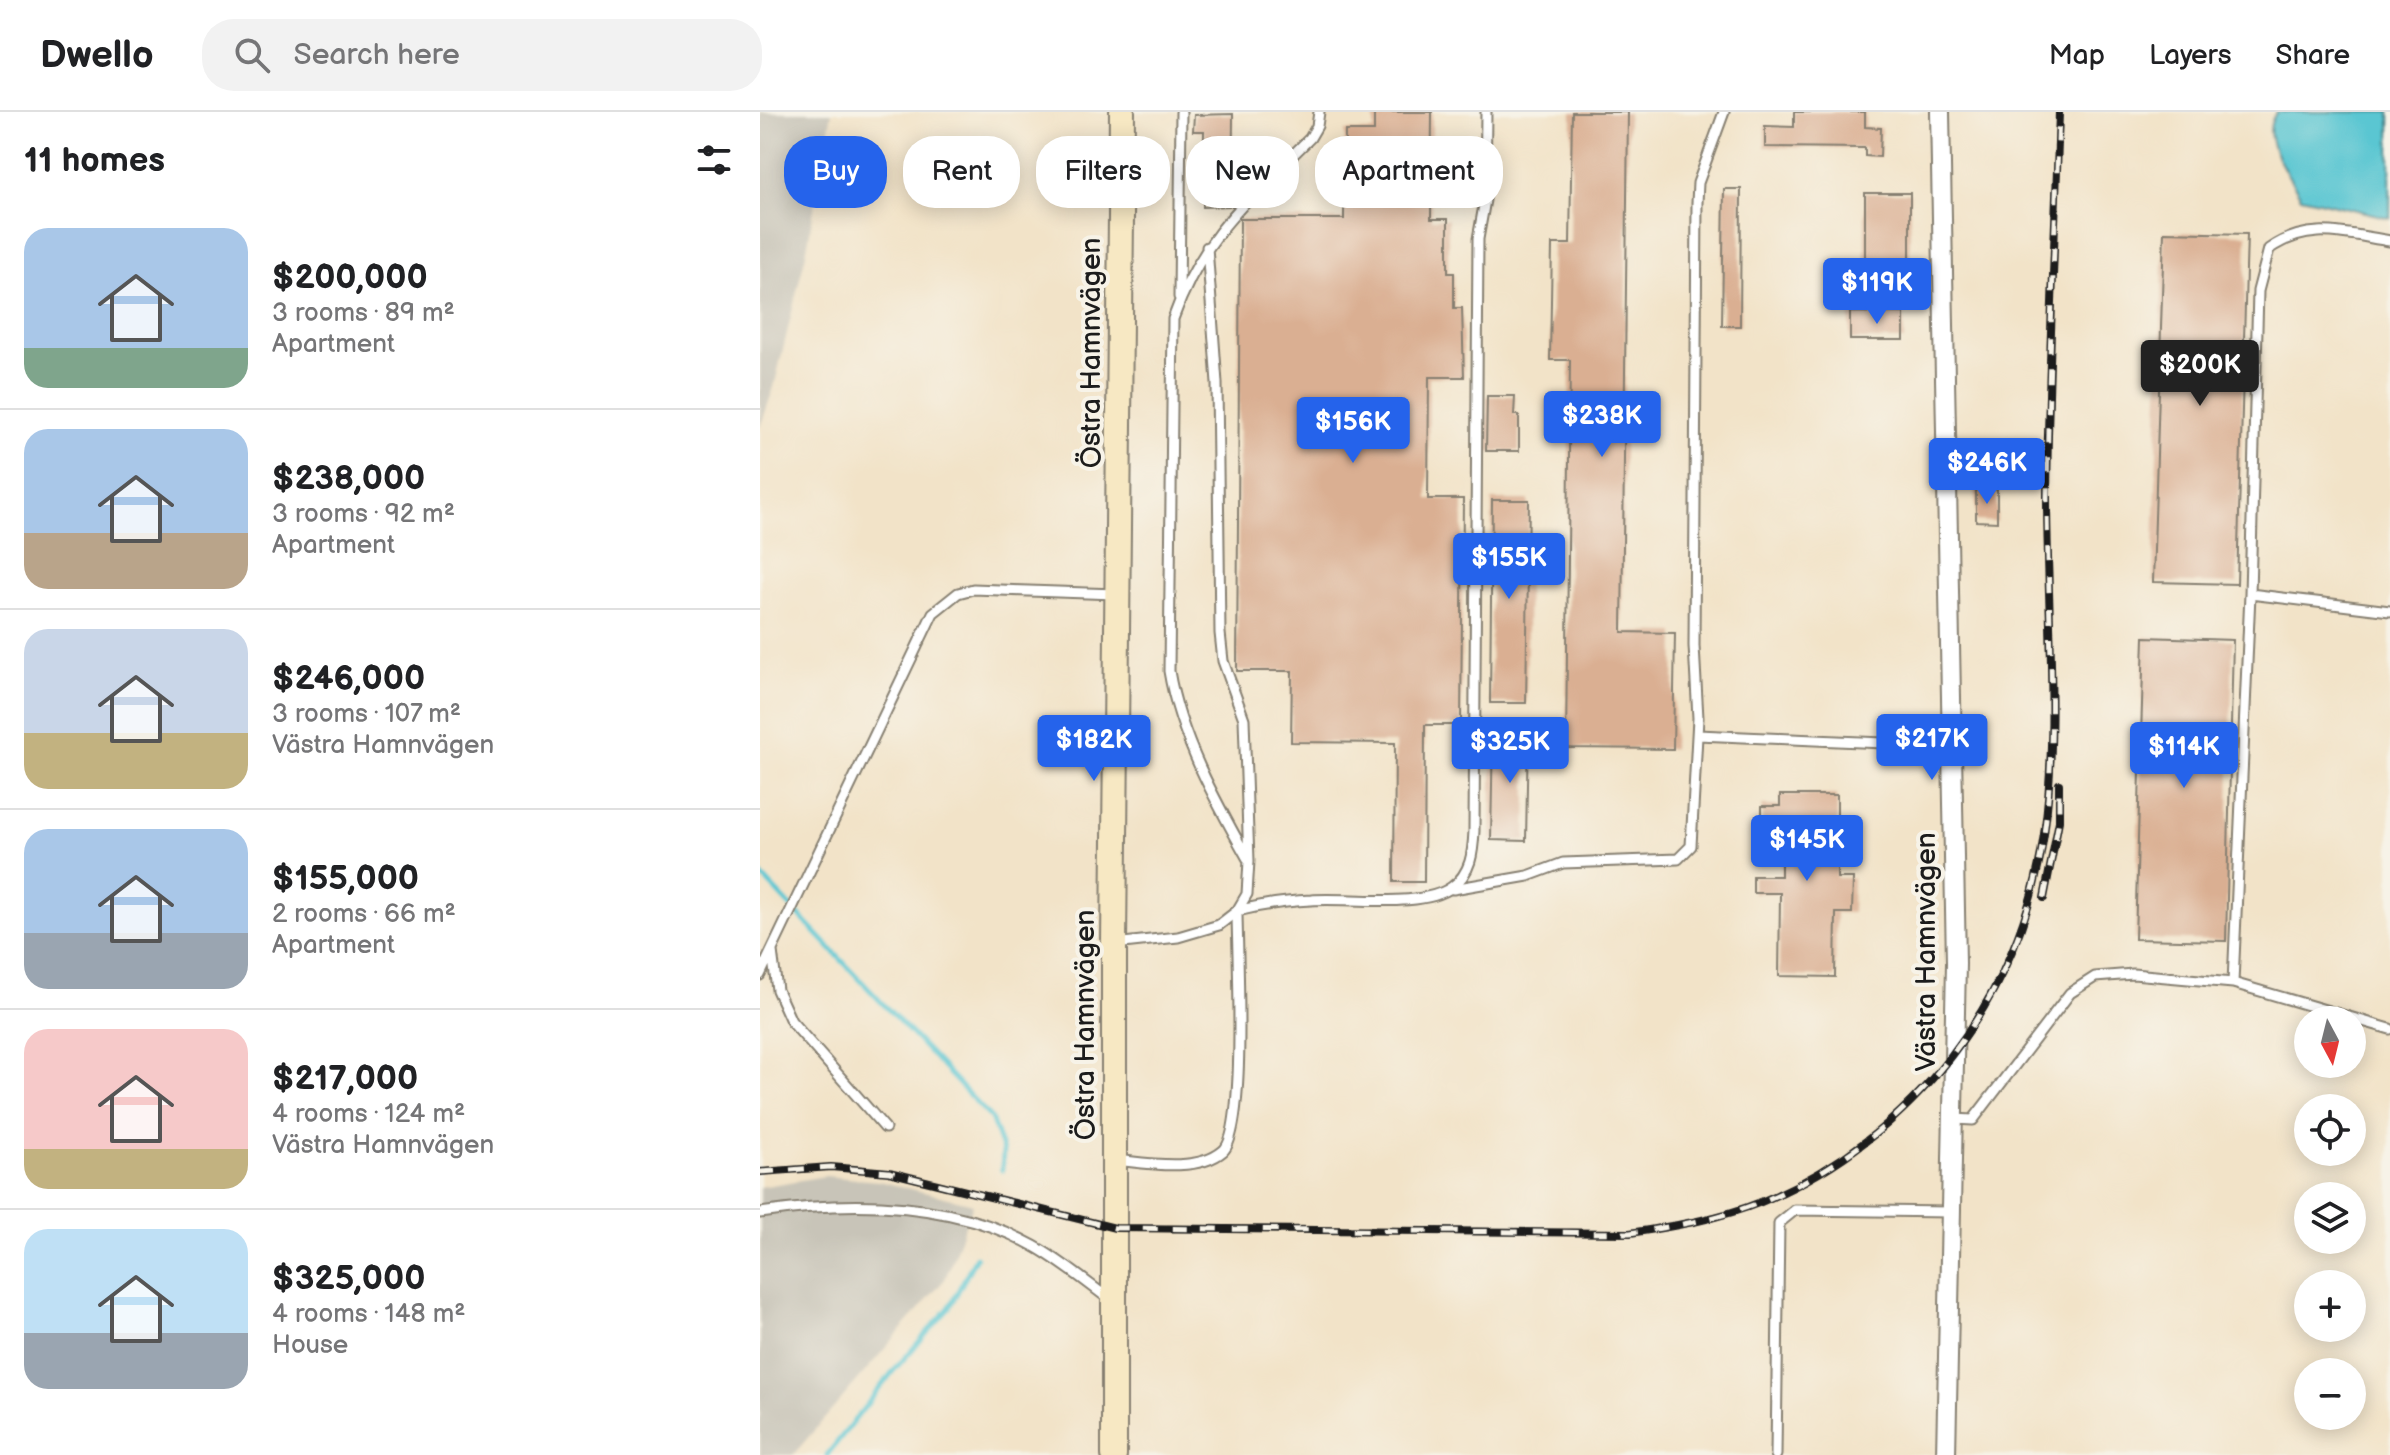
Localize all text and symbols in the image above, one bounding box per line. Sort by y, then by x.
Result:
search box [202,19,762,91]
text: Dwello [40,33,154,78]
icon: search [230,33,274,77]
text: Search here [294,37,460,73]
text: Map [2049,39,2105,72]
text: Layers [2149,39,2232,72]
text: Share [2276,39,2350,72]
chip: Buy [784,136,887,208]
chip: Rent [903,136,1020,208]
chip: Filters [1036,136,1170,208]
chip: New [1186,136,1299,208]
chip: Apartment [1315,136,1503,208]
icon: filters [692,138,736,182]
text: 11 homes [24,140,165,181]
street label: Östra Hamnvägen [1074,238,1108,468]
text: $200,000 [272,257,428,298]
pin: $119K [1821,258,1933,326]
icon: home [88,260,184,356]
text: $119K [1841,268,1913,299]
text: 3 rooms · 89 m² [272,298,455,329]
text: Apartment [272,329,395,360]
pin: $200K [2144,340,2256,408]
text: $200K [2159,350,2241,381]
pin: $238K [1546,391,1658,459]
pin: $156K [1297,397,1409,465]
text: $238K [1562,401,1642,432]
text: $156K [1315,407,1391,438]
pin: $246K [1931,438,2043,506]
text: $246K [1947,448,2027,479]
text: $238,000 [272,458,425,499]
icon: home [88,461,184,557]
text: 3 rooms · 92 m² [272,499,455,530]
text: Apartment [272,530,395,561]
pin: $155K [1453,533,1565,601]
text: $155K [1471,543,1547,574]
text: $246,000 [272,658,425,699]
icon: home [88,661,184,757]
text: 3 rooms · 107 m² [272,699,461,730]
pin: $217K [1876,714,1988,782]
pin: $182K [1038,715,1150,783]
pin: $325K [1454,717,1566,785]
pin: $114K [2128,722,2240,790]
text: $217K [1894,724,1970,755]
text: $182K [1056,725,1132,756]
text: $325K [1470,727,1550,758]
text: Västra Hamnvägen [272,730,494,761]
text: $114K [2148,732,2220,763]
pin: $145K [1751,815,1863,883]
text: $145K [1769,825,1845,856]
street label: Västra Hamnvägen [1910,832,1943,1072]
text: $155,000 [272,858,419,899]
icon: home [88,861,184,957]
text: 2 rooms · 66 m² [272,899,456,930]
street label: Östra Hamnvägen [1068,910,1102,1140]
text: Apartment [272,930,395,961]
north arrow [2294,1006,2366,1078]
map controls [2294,1006,2366,1430]
text: $217,000 [272,1058,418,1099]
icon: home [88,1061,184,1157]
button: locate [2294,1094,2366,1166]
text: 4 rooms · 124 m² [272,1099,465,1130]
text: Västra Hamnvägen [272,1130,494,1161]
button: layers [2294,1182,2366,1254]
text: $325,000 [272,1258,425,1299]
icon: home [88,1261,184,1357]
button: + [2294,1270,2366,1342]
text: 4 rooms · 148 m² [272,1299,465,1330]
text: House [272,1330,348,1361]
button: − [2294,1358,2366,1430]

